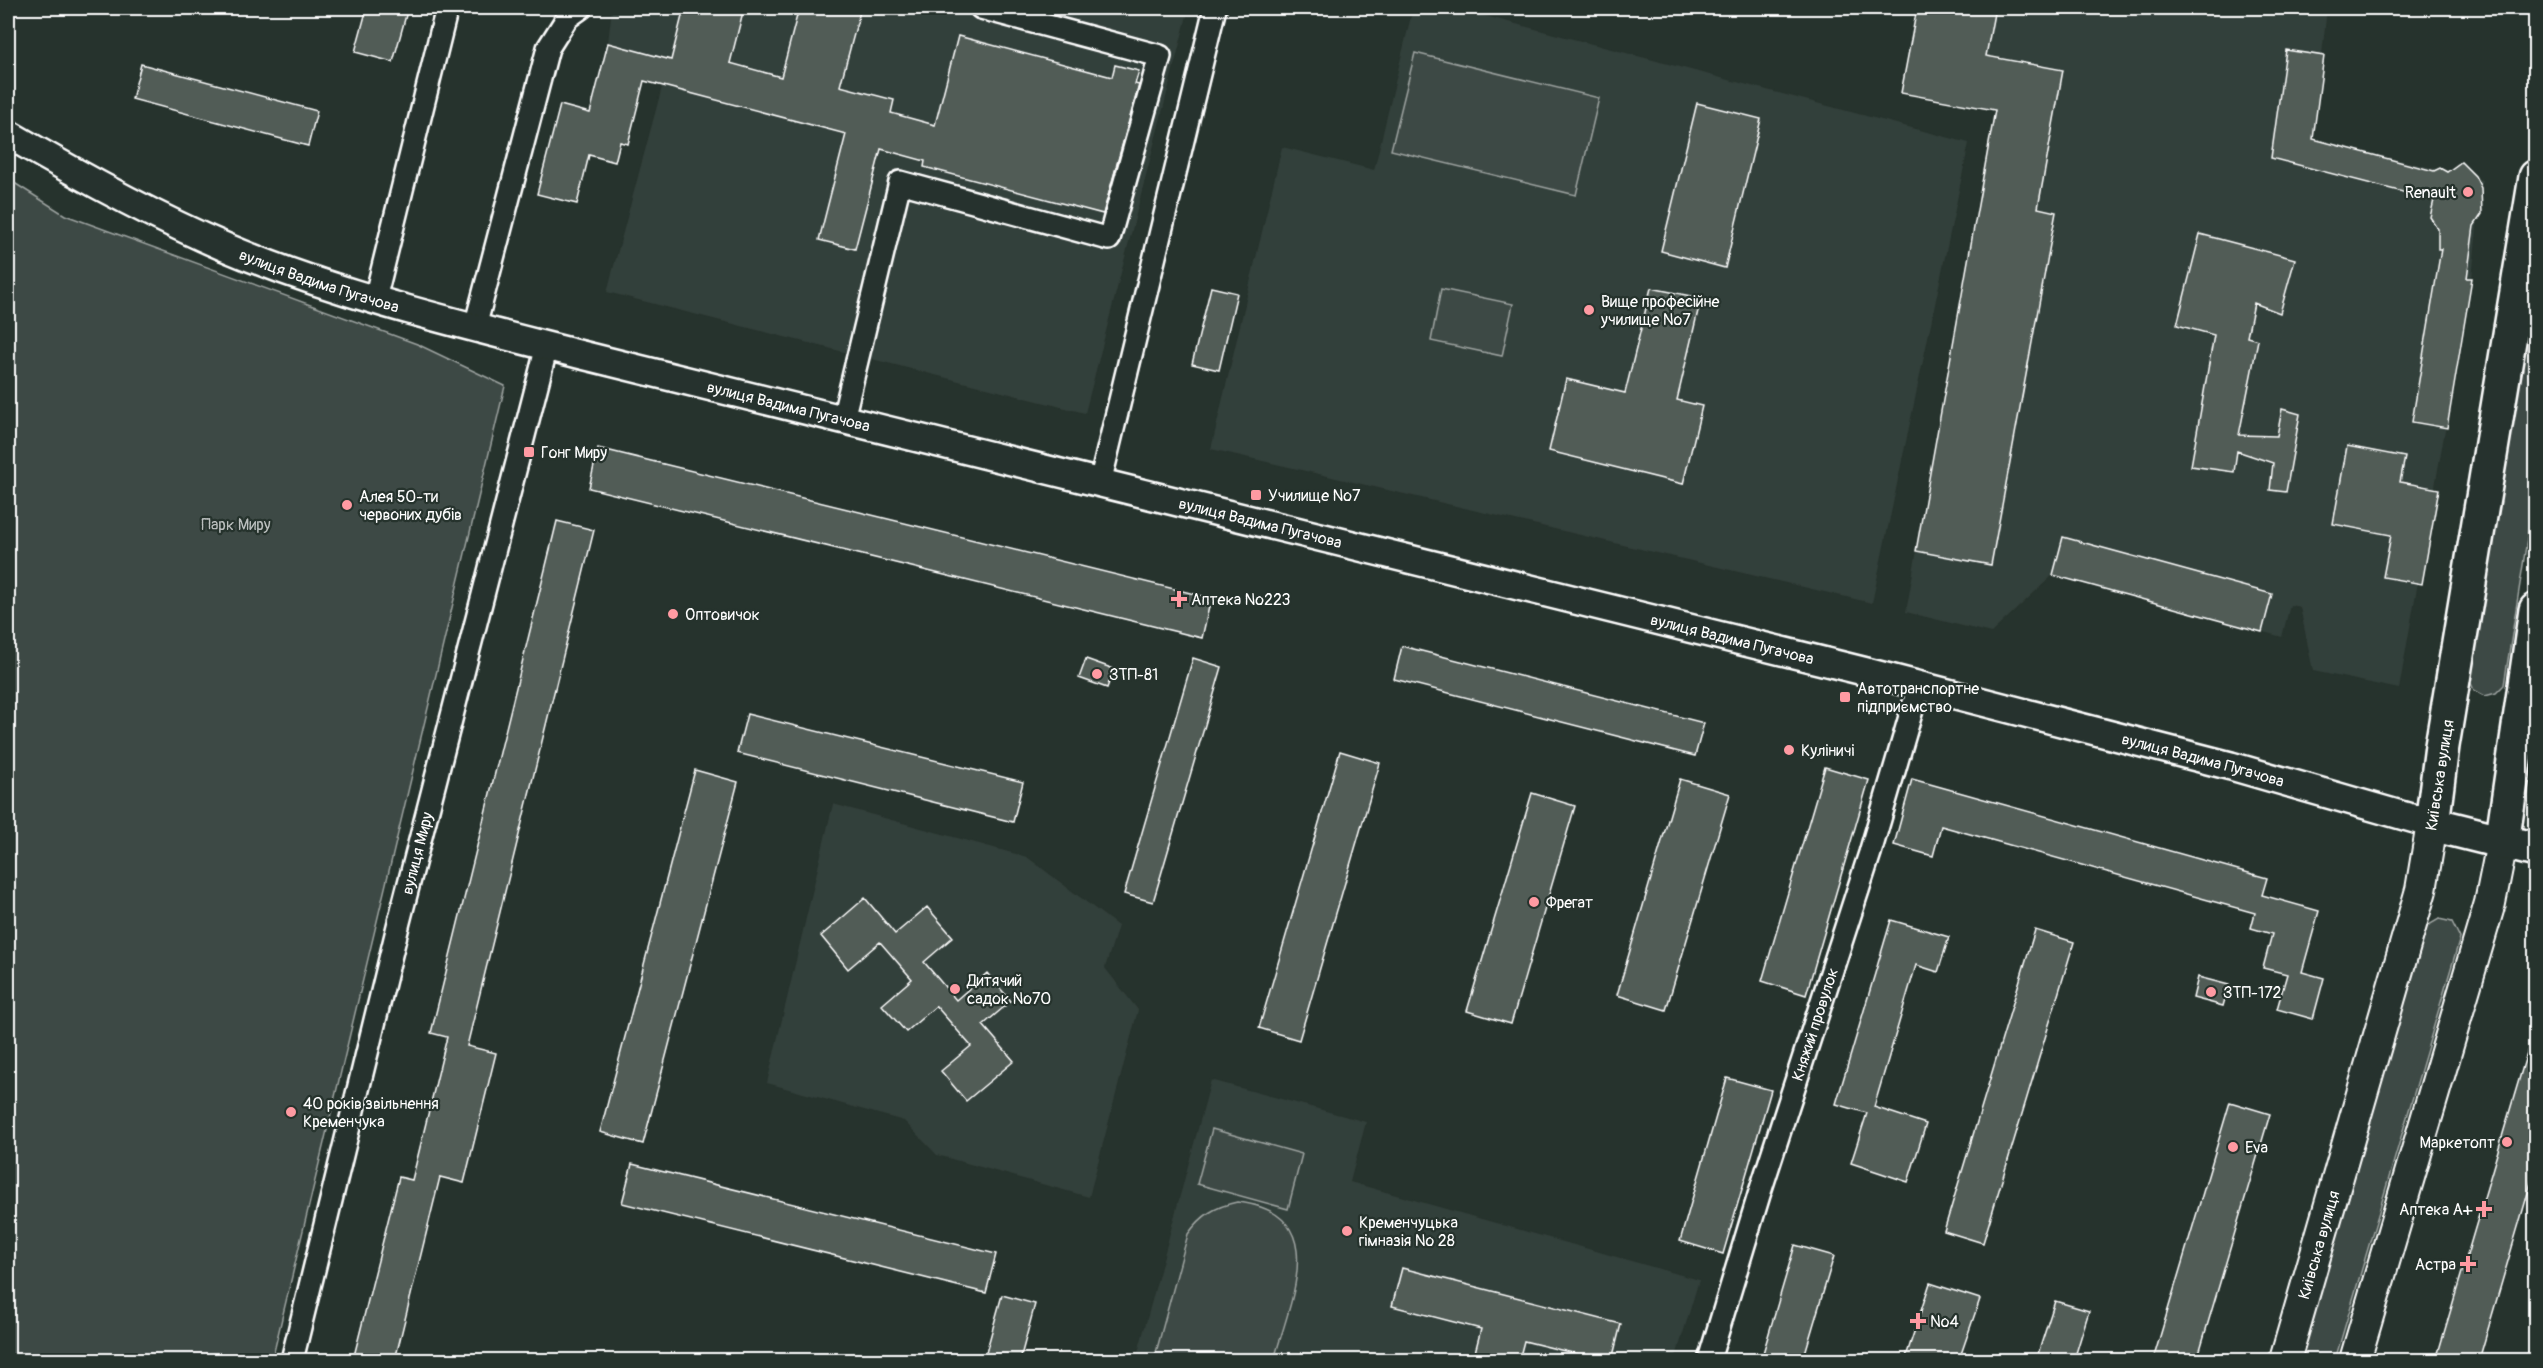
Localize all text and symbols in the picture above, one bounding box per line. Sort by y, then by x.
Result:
place label: Renault [2405,183,2457,203]
marker: Renault [2461,185,2475,199]
street label: вулиця Вадима Пугачова [236,245,401,318]
place label: Вище професійне училище №7 [1600,292,1720,330]
marker: Вище професійне училище №7 [1582,303,1596,317]
street label: вулиця Вадима Пугачова [705,377,872,437]
place label: Гонг Миру [541,443,607,463]
marker: Гонг Миру [522,445,536,459]
place label: Училище №7 [1268,486,1361,506]
place label: Алея 50-ти червоних дубів [359,487,462,525]
marker: Училище №7 [1249,488,1263,502]
street label: вулиця Вадима Пугачова [1177,494,1344,553]
marker: Алея 50-ти червоних дубів [340,498,354,512]
park label: Парк Миру [201,515,271,535]
place label: Аптека №223 [1191,590,1290,610]
marker: Аптека №223 [1172,592,1186,606]
place label: Оптовичок [685,605,760,625]
marker: Оптовичок [666,607,680,621]
street label: вулиця Вадима Пугачова [1648,610,1816,670]
place label: ЗТП-81 [1109,665,1158,685]
marker: ЗТП-81 [1090,667,1104,681]
place label: Автотранспортне підприємство [1857,679,1979,717]
marker: Автотранспортне підприємство [1838,690,1852,704]
street label: Київська вулиця [2421,718,2459,832]
street label: вулиця Вадима Пугачова [2119,729,2286,792]
place label: Куліничі [1801,741,1854,761]
marker: Куліничі [1782,743,1796,757]
street label: вулиця Миру [397,810,438,897]
place label: Фрегат [1546,893,1593,913]
marker: Фрегат [1527,895,1541,909]
street label: Княжий провулок [1788,965,1843,1083]
place label: Дитячий садок №70 [966,971,1051,1009]
marker: Дитячий садок №70 [948,982,962,996]
place label: ЗТП-172 [2223,983,2282,1003]
marker: ЗТП-172 [2204,985,2218,999]
place label: 40 рокiв звiльнення Кременчука [303,1094,439,1132]
marker: 40 рокiв звiльнення Кременчука [284,1105,298,1119]
place label: Маркетопт [2420,1133,2495,1153]
marker: Маркетопт [2500,1135,2514,1149]
place label: Eva [2245,1138,2268,1158]
marker: Eva [2226,1140,2240,1154]
street label: Київська вулиця [2294,1188,2345,1302]
place label: Аптека А+ [2399,1200,2473,1220]
marker: Аптека А+ [2477,1202,2491,1216]
place label: Кременчуцька гімназія № 28 [1359,1213,1458,1251]
marker: Кременчуцька гімназія № 28 [1340,1224,1354,1238]
place label: Астра [2415,1255,2456,1275]
marker: Астра [2461,1257,2475,1271]
place label: №4 [1930,1312,1959,1332]
marker: №4 [1911,1314,1925,1328]

